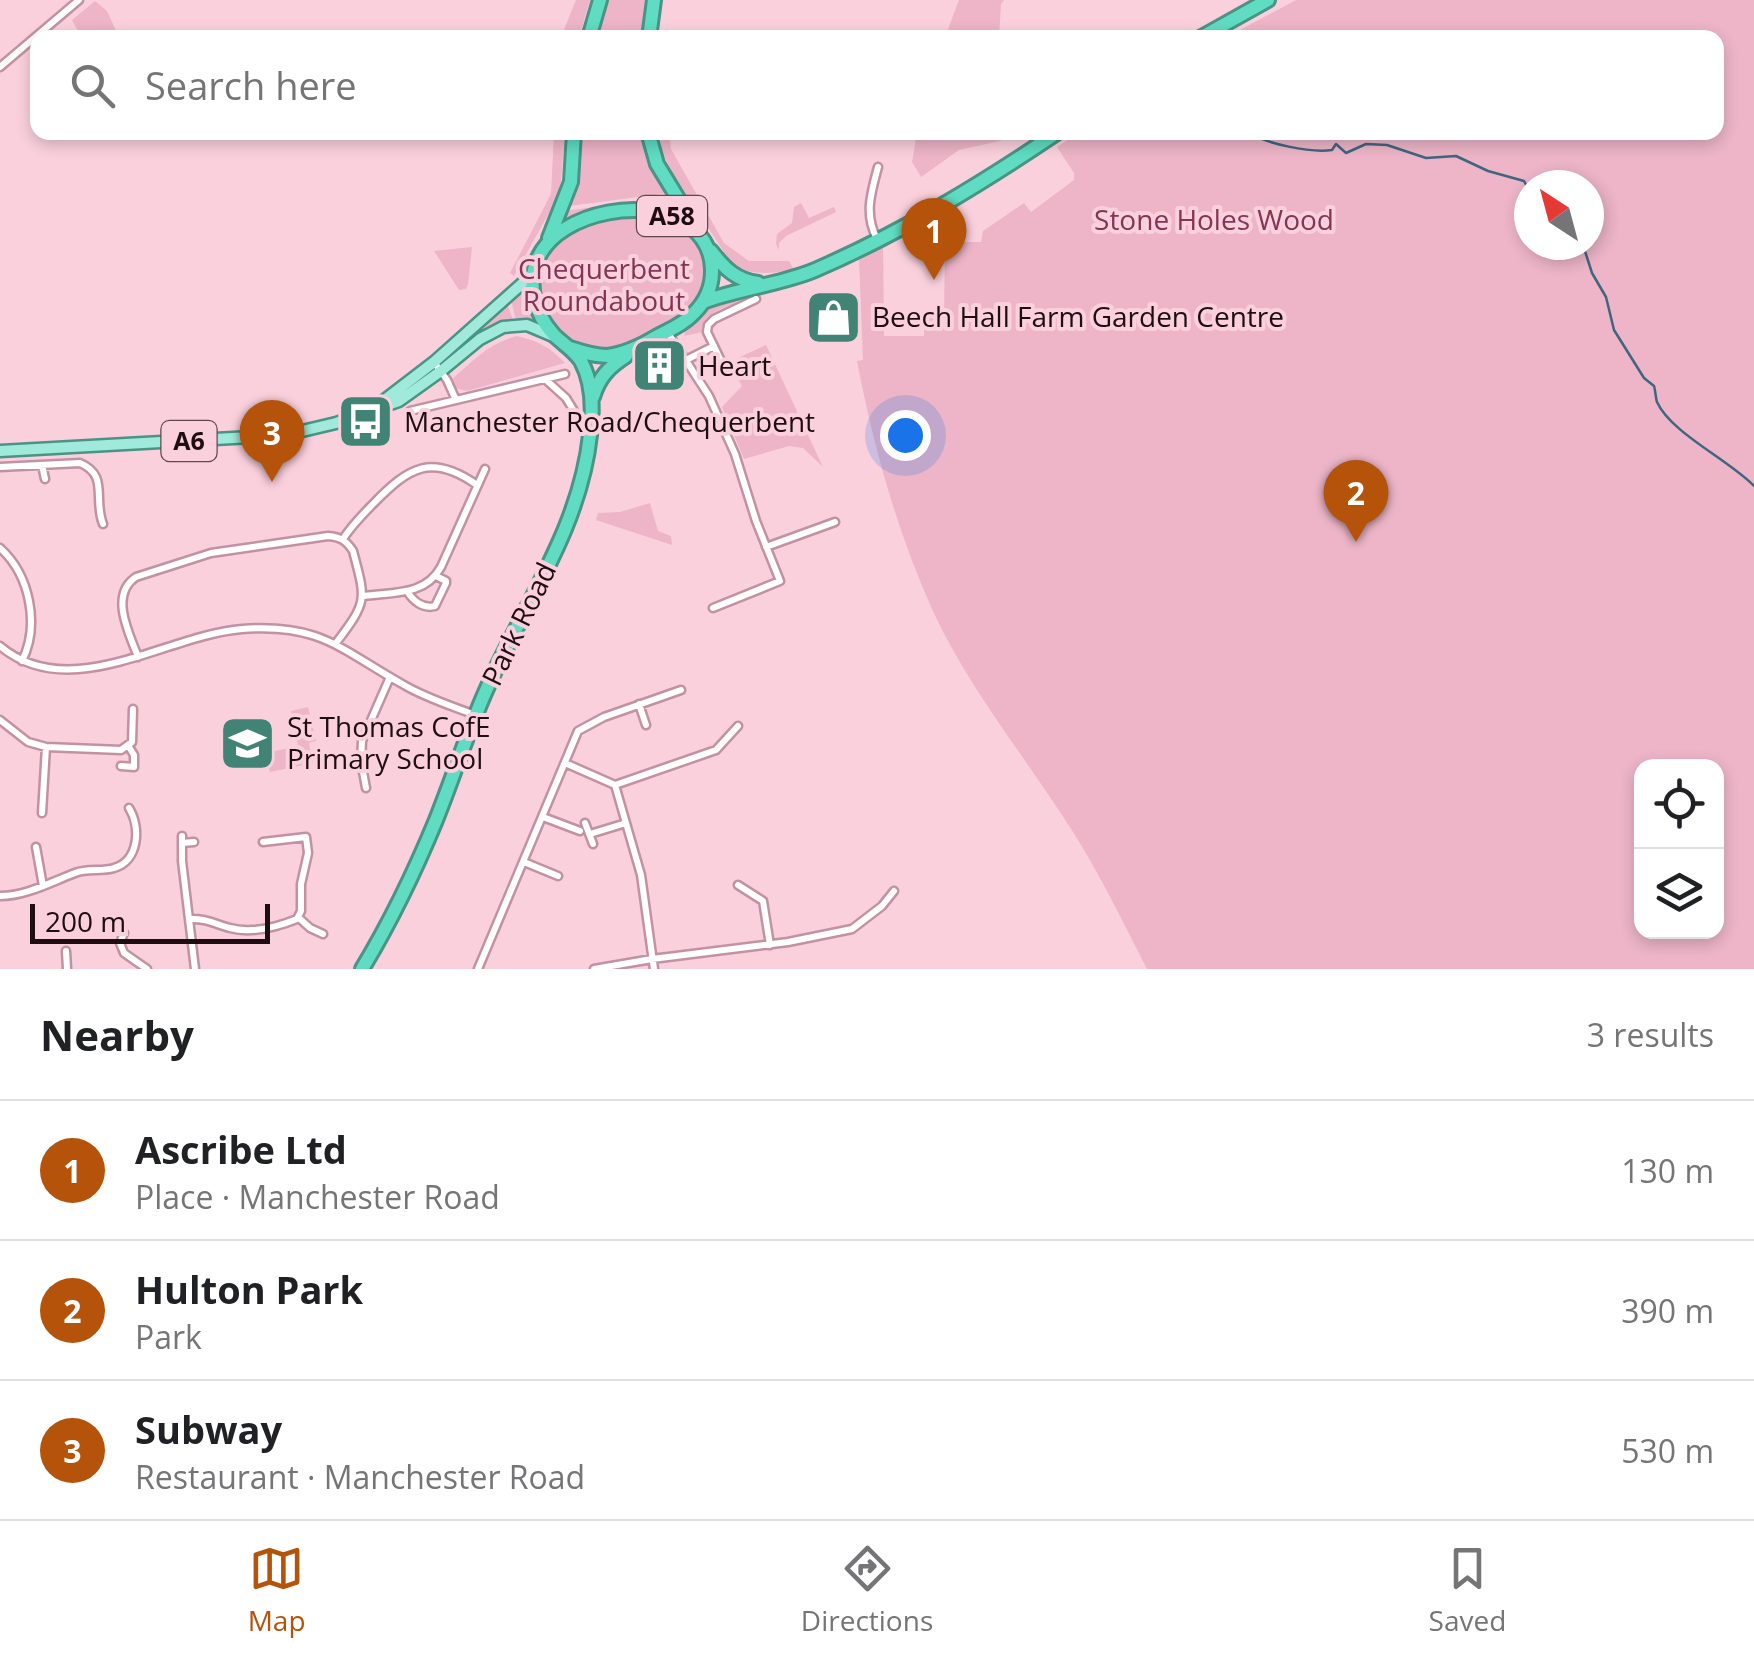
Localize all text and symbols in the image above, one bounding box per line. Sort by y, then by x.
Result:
search box [30,30,1724,140]
icon: search [65,58,120,113]
text: Search here [145,59,357,111]
north arrow [1514,170,1604,260]
road number: A58 [637,196,707,236]
pin: 1 [902,198,966,280]
park label: Stone Holes Wood [1094,200,1334,238]
park label: Chequerbent Roundabout [518,249,690,319]
shop icon: Beech Hall Farm Garden Centre [803,287,863,347]
place label: Beech Hall Farm Garden Centre [872,297,1284,335]
building icon: Heart [629,336,689,396]
place label: Heart [698,346,771,384]
bus stop icon: Manchester Road/Chequerbent [335,392,395,452]
pin: 3 [240,400,304,482]
place label: Manchester Road/Chequerbent [404,402,815,440]
your location [880,410,931,461]
road number: A6 [162,421,216,461]
pin: 2 [1324,460,1388,542]
street label: Park Road [472,556,564,692]
place label: St Thomas CofE Primary School [287,707,491,777]
school or university icon: St Thomas CofE Primary School [218,713,278,773]
map controls [1634,759,1724,939]
button: locate [1634,759,1724,849]
button: layers [1634,849,1724,939]
scale bar [30,899,270,944]
text: 200 m [45,902,126,940]
text: Nearby [40,1006,194,1063]
text: 3 results [1587,1013,1714,1056]
text: Ascribe Ltd [135,1123,347,1175]
text: 1 [63,1149,82,1192]
text: 130 m [1621,1149,1714,1192]
text: Place · Manchester Road [135,1175,500,1218]
text: Hulton Park [135,1263,363,1315]
text: 2 [63,1289,82,1332]
text: 390 m [1621,1289,1714,1332]
text: Park [135,1315,202,1358]
text: Subway [135,1403,282,1455]
text: 3 [63,1429,82,1472]
text: 530 m [1621,1429,1714,1472]
text: Restaurant · Manchester Road [135,1455,585,1498]
tab: Map [248,1541,306,1639]
tab: Directions [801,1541,933,1639]
tab: Saved [1429,1541,1506,1639]

